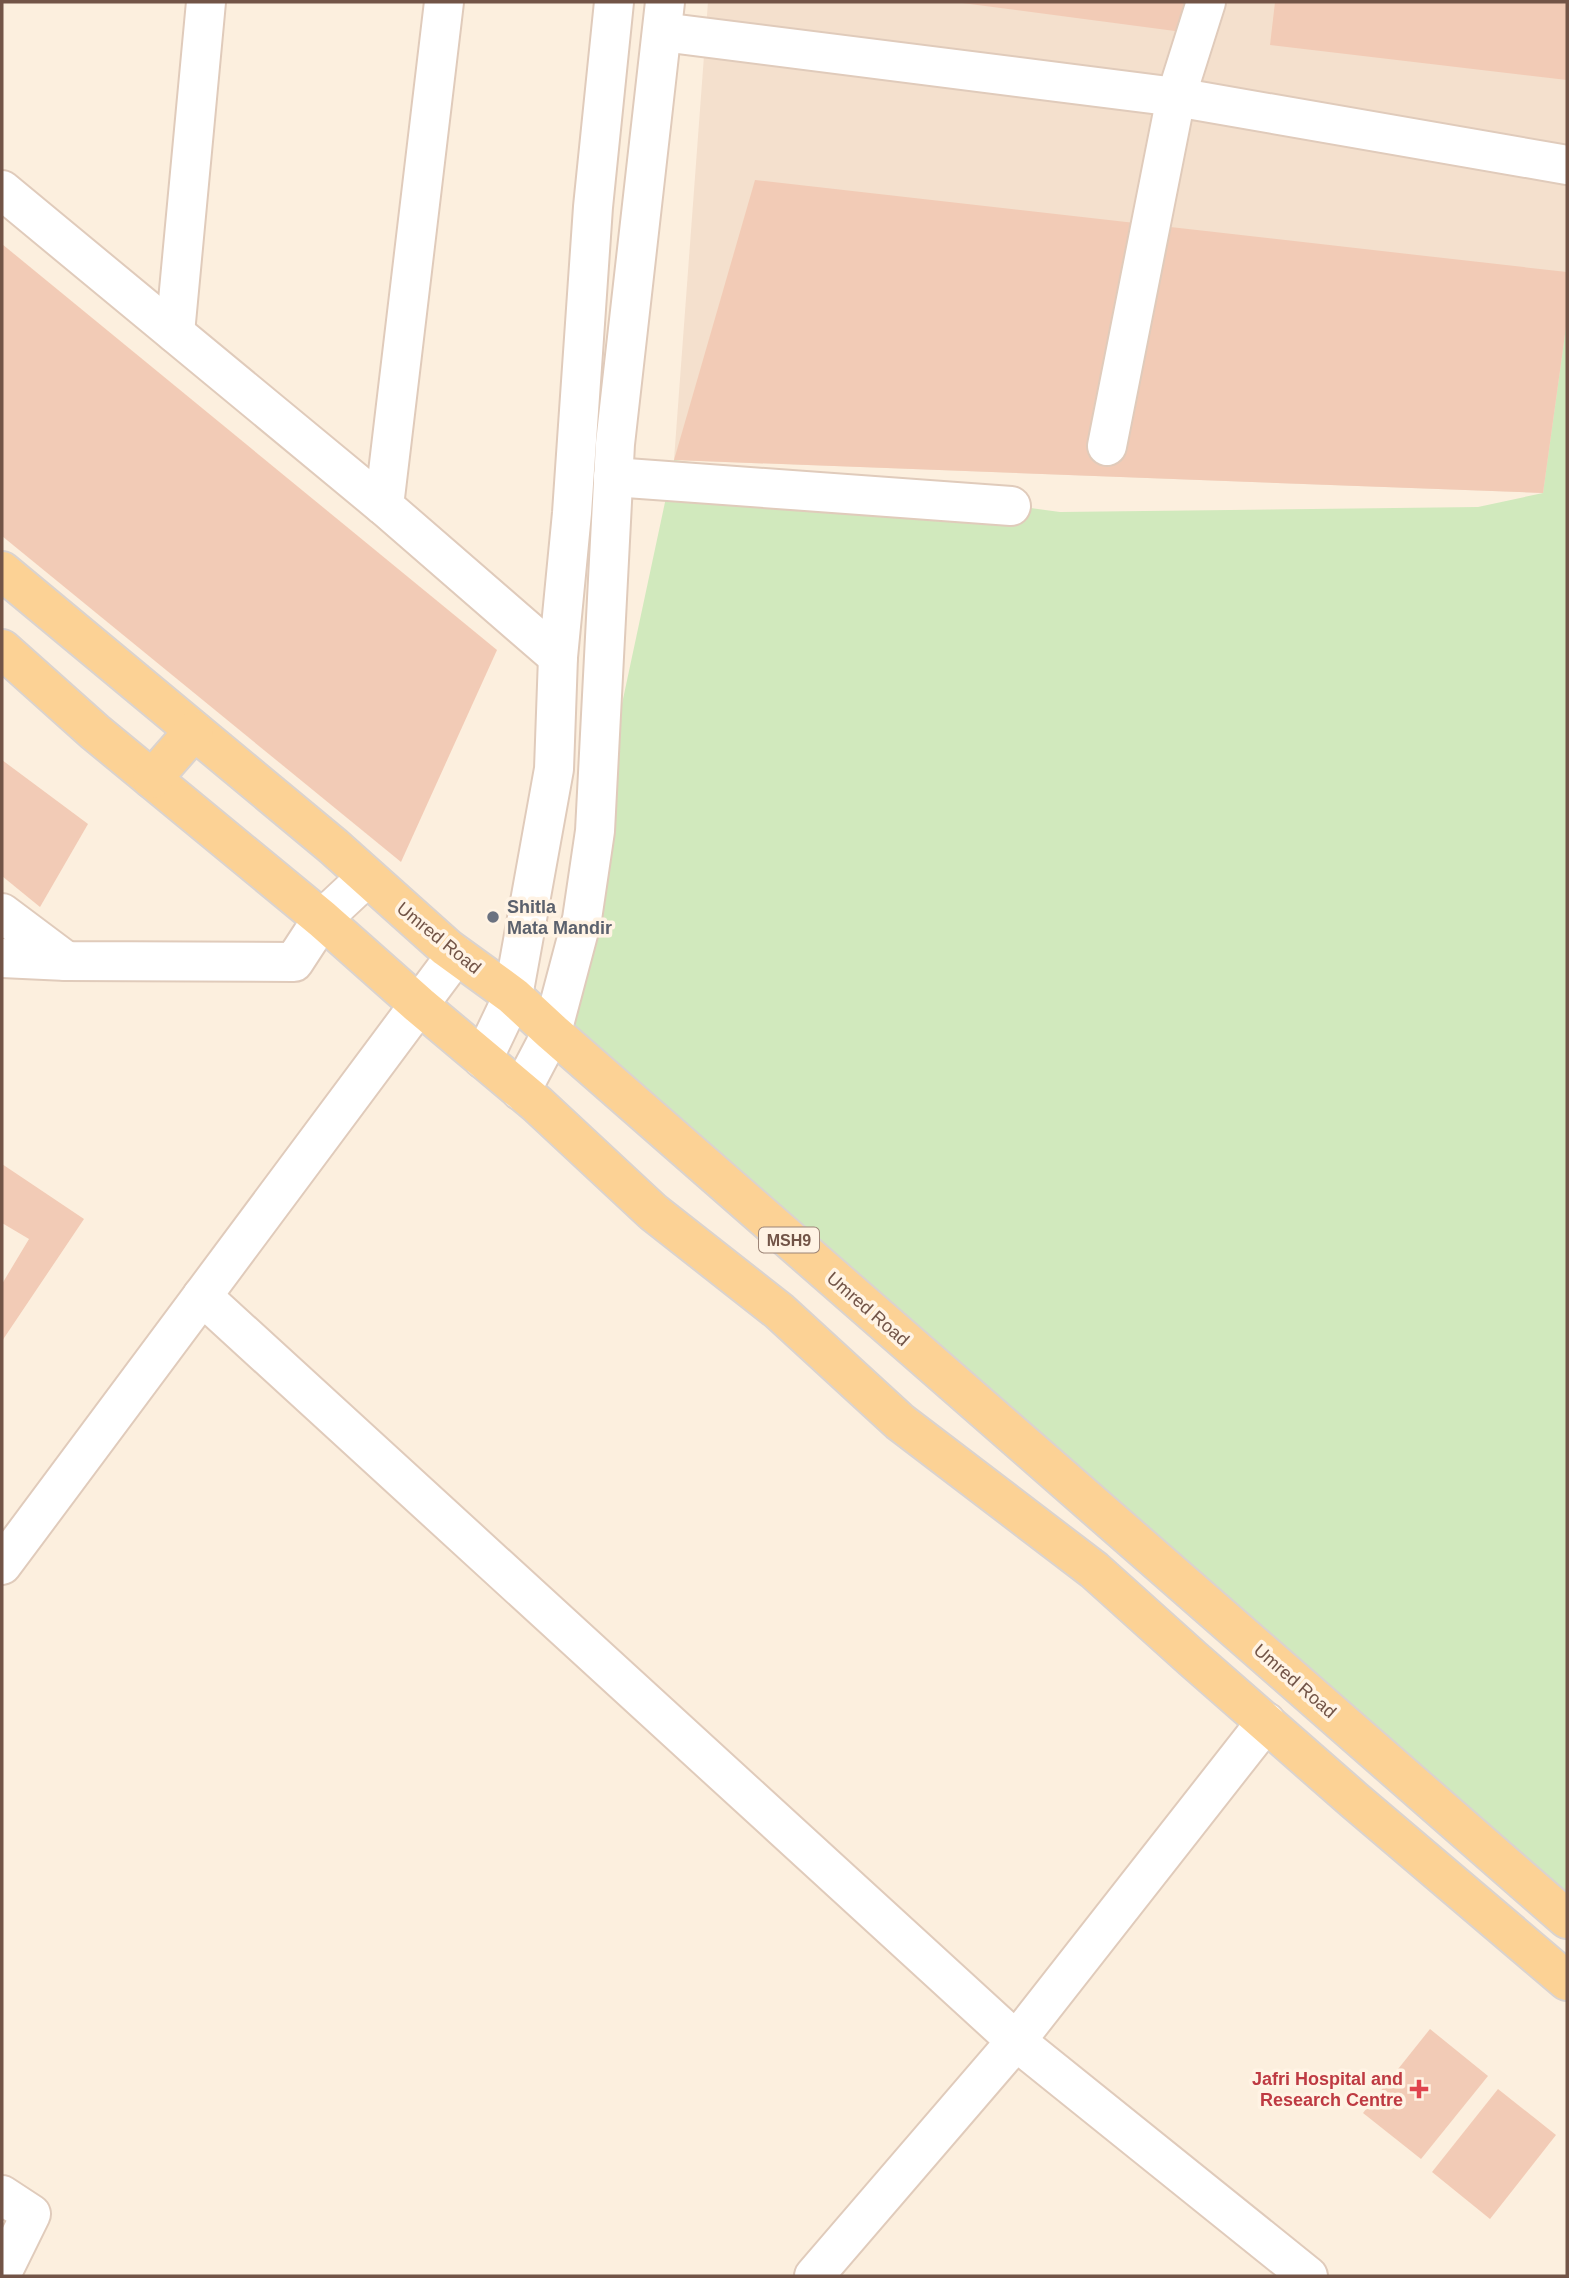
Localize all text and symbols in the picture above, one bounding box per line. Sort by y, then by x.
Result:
place label: Shitla Mata Mandir [507,897,612,938]
street label: Umred Road [393,898,485,978]
marker: Shitla Mata Mandir [485,909,501,925]
road number: MSH9 [759,1228,819,1252]
street label: Umred Road [823,1268,913,1350]
street label: Umred Road [1250,1640,1340,1722]
place label: Jafri Hospital and Research Centre [1252,2069,1403,2110]
marker: Jafri Hospital and Research Centre [1409,2079,1429,2099]

